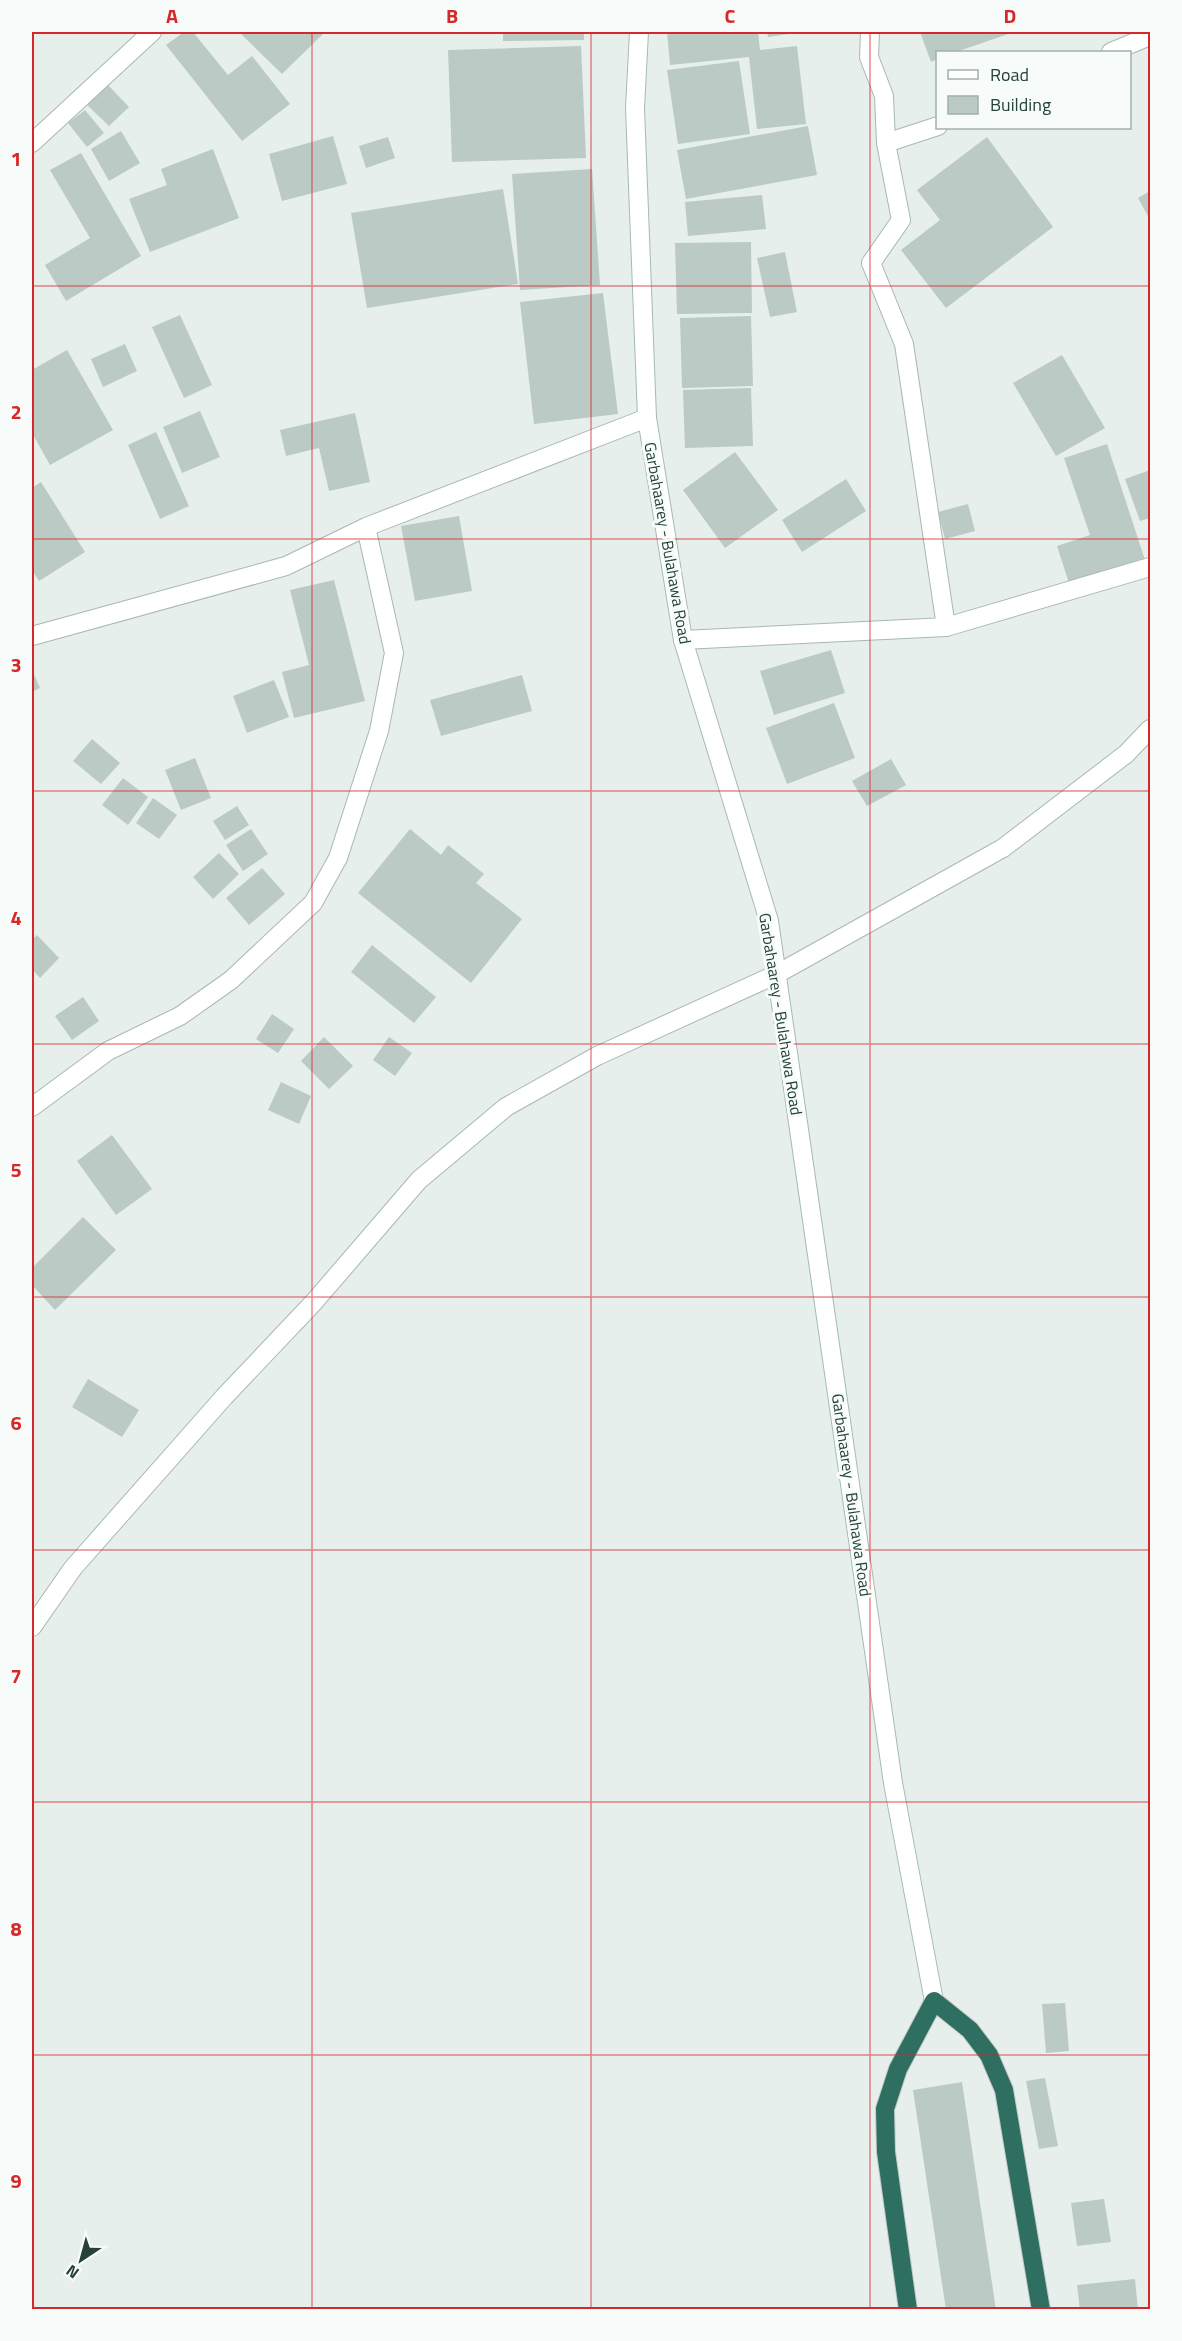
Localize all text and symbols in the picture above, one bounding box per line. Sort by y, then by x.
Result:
text: A [166,0,178,31]
text: B [446,0,458,31]
text: C [725,0,736,31]
text: D [1004,0,1016,31]
legend [936,51,1131,129]
text: Road [990,61,1029,88]
text: Building [990,91,1051,118]
text: 1 [10,143,22,174]
text: 2 [10,396,22,427]
street label: Garbahaarey - Bulahawa Road [638,440,698,646]
text: 3 [10,649,22,680]
text: 4 [10,902,22,933]
street label: Garbahaarey - Bulahawa Road [753,911,809,1117]
text: 5 [10,1154,22,1185]
street label: Garbahaarey - Bulahawa Road [826,1392,878,1598]
text: 6 [10,1407,22,1438]
text: 7 [10,1660,22,1691]
text: 8 [10,1913,22,1944]
text: 9 [10,2165,22,2196]
north arrow [51,2230,111,2290]
text: N [61,2259,84,2285]

